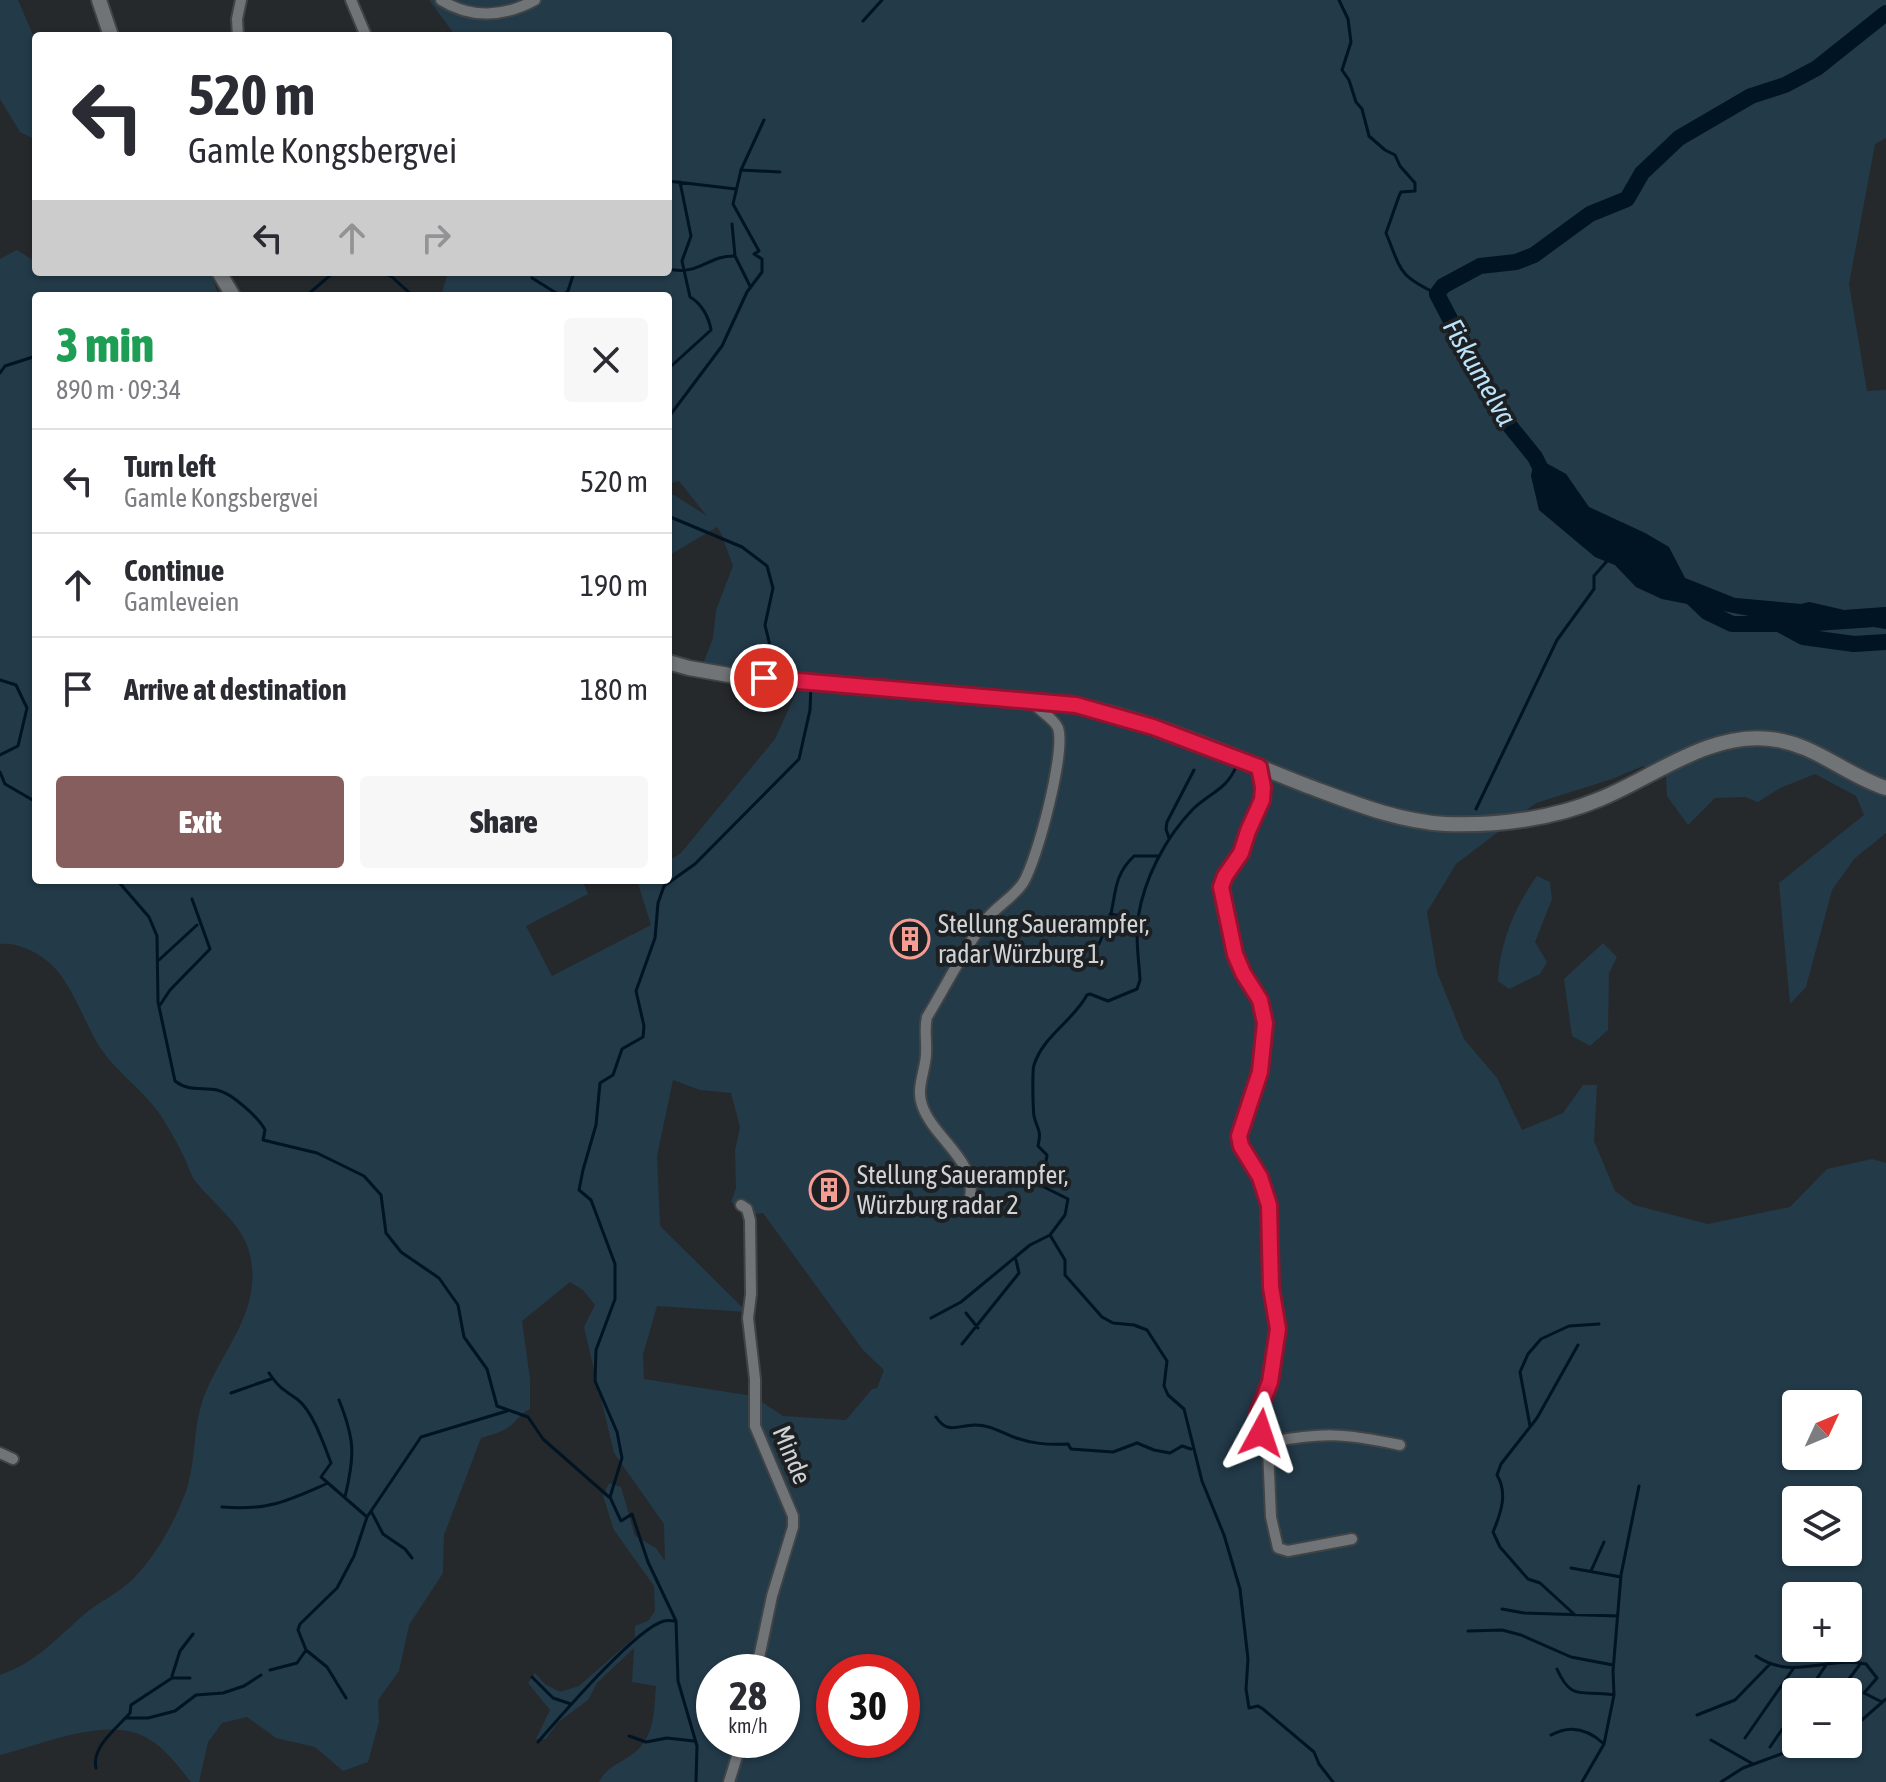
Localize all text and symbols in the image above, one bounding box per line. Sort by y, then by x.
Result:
text: 520 m [188,63,315,127]
icon: left [56,64,160,168]
text: Gamle Kongsbergvei [188,129,457,171]
icon: left [246,216,290,260]
icon: ahead [330,216,374,260]
icon: right [414,216,458,260]
water label: Fiskumelva [1437,313,1523,431]
text: 3 min [56,317,154,372]
button: close [564,318,648,402]
text: 890 m · 09:34 [56,375,181,405]
text: Turn left [124,449,216,483]
icon: left [56,459,100,503]
text: 520 m [580,464,648,498]
text: Gamle Kongsbergvei [124,483,318,513]
text: Continue [124,553,224,587]
icon: ahead [56,563,100,607]
text: 190 m [580,568,648,602]
text: Gamleveien [124,587,239,617]
pin [730,644,798,712]
icon: arrive [742,656,786,700]
icon: arrive [56,667,100,711]
text: Arrive at destination [124,672,346,706]
text: 180 m [580,672,648,706]
button: Exit [56,776,344,868]
button: Share [360,776,648,868]
place label: Stellung Sauerampfer, radar Würzburg 1, [938,909,1149,969]
building icon: Stellung Sauerampfer, radar Würzburg 1, [889,918,931,960]
place label: Stellung Sauerampfer, Würzburg radar 2 [857,1160,1068,1220]
building icon: Stellung Sauerampfer, Würzburg radar 2 [808,1169,850,1211]
north arrow [1782,1390,1862,1470]
map controls [1782,1390,1862,1758]
position arrow [1219,1391,1303,1475]
street label: Minde [766,1421,818,1489]
button: layers [1782,1486,1862,1566]
button: + [1782,1582,1862,1662]
speed limit sign: 30 [816,1654,920,1758]
text: 28 [729,1673,767,1718]
button: − [1782,1678,1862,1758]
text: km/h [728,1714,768,1737]

